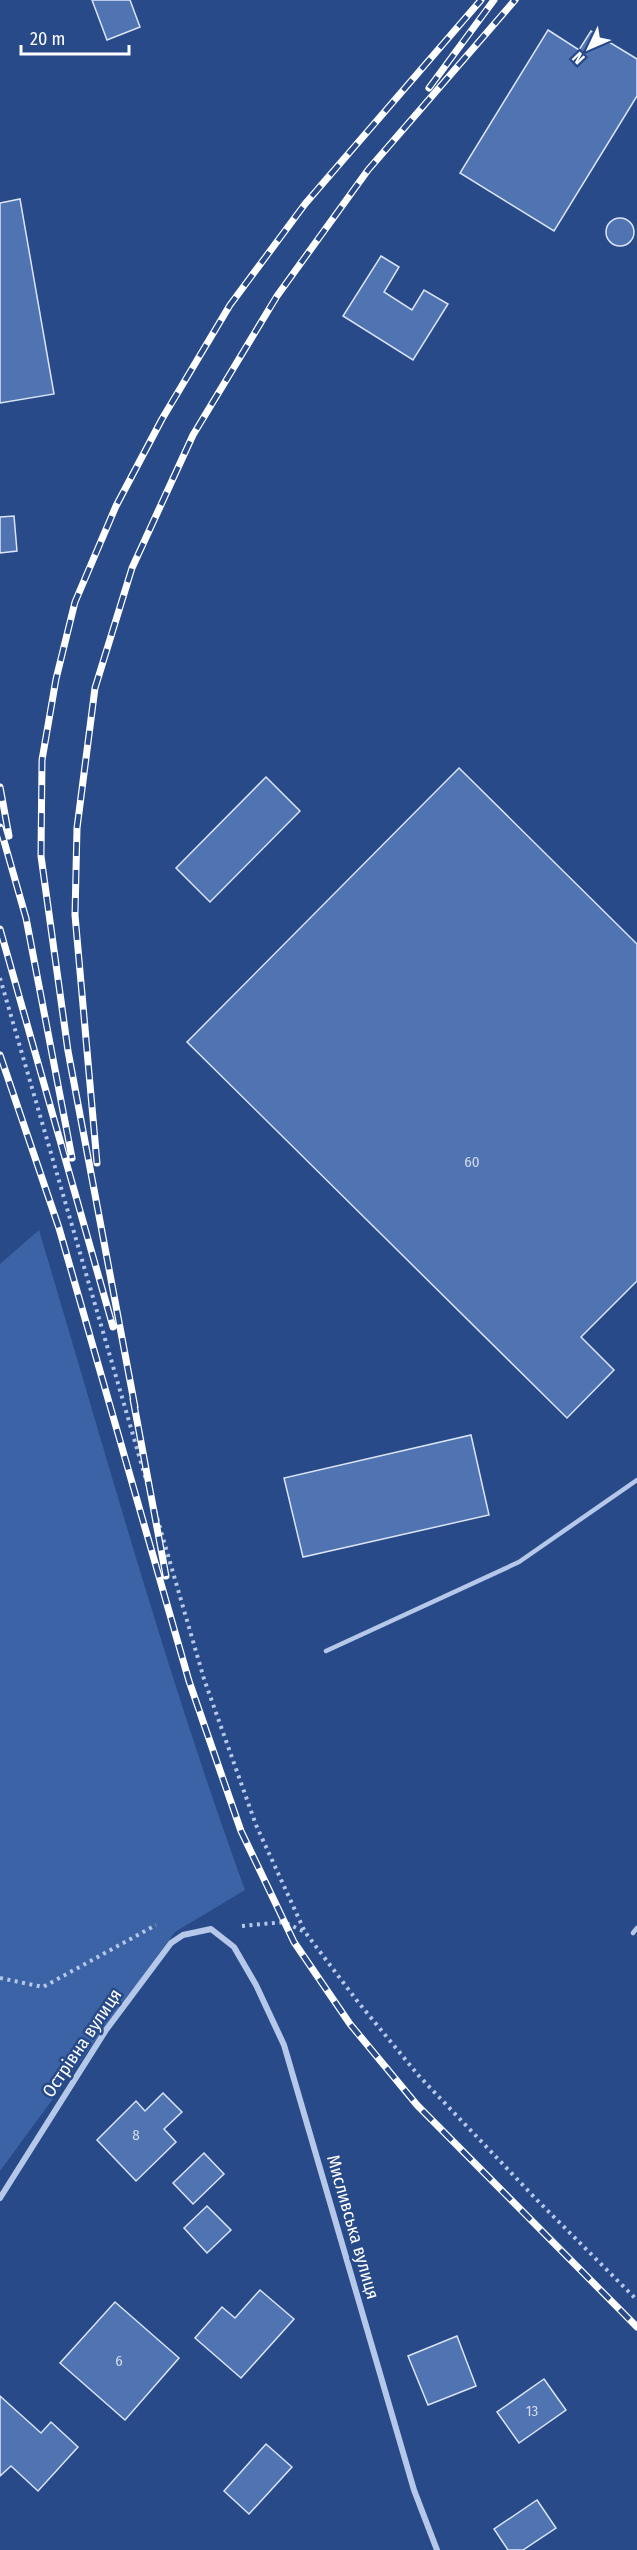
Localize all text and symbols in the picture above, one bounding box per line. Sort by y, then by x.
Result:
scale bar [21,18,129,56]
north arrow [559,18,619,78]
text: 20 m [30,28,65,50]
text: N [568,48,589,68]
house number: 60 [464,1153,480,1171]
street label: Острівна вулиця [38,1985,126,2101]
house number: 8 [132,2126,140,2144]
street label: Мисливська вулиця [322,2152,384,2302]
house number: 6 [115,2352,123,2370]
house number: 13 [526,2402,539,2420]

